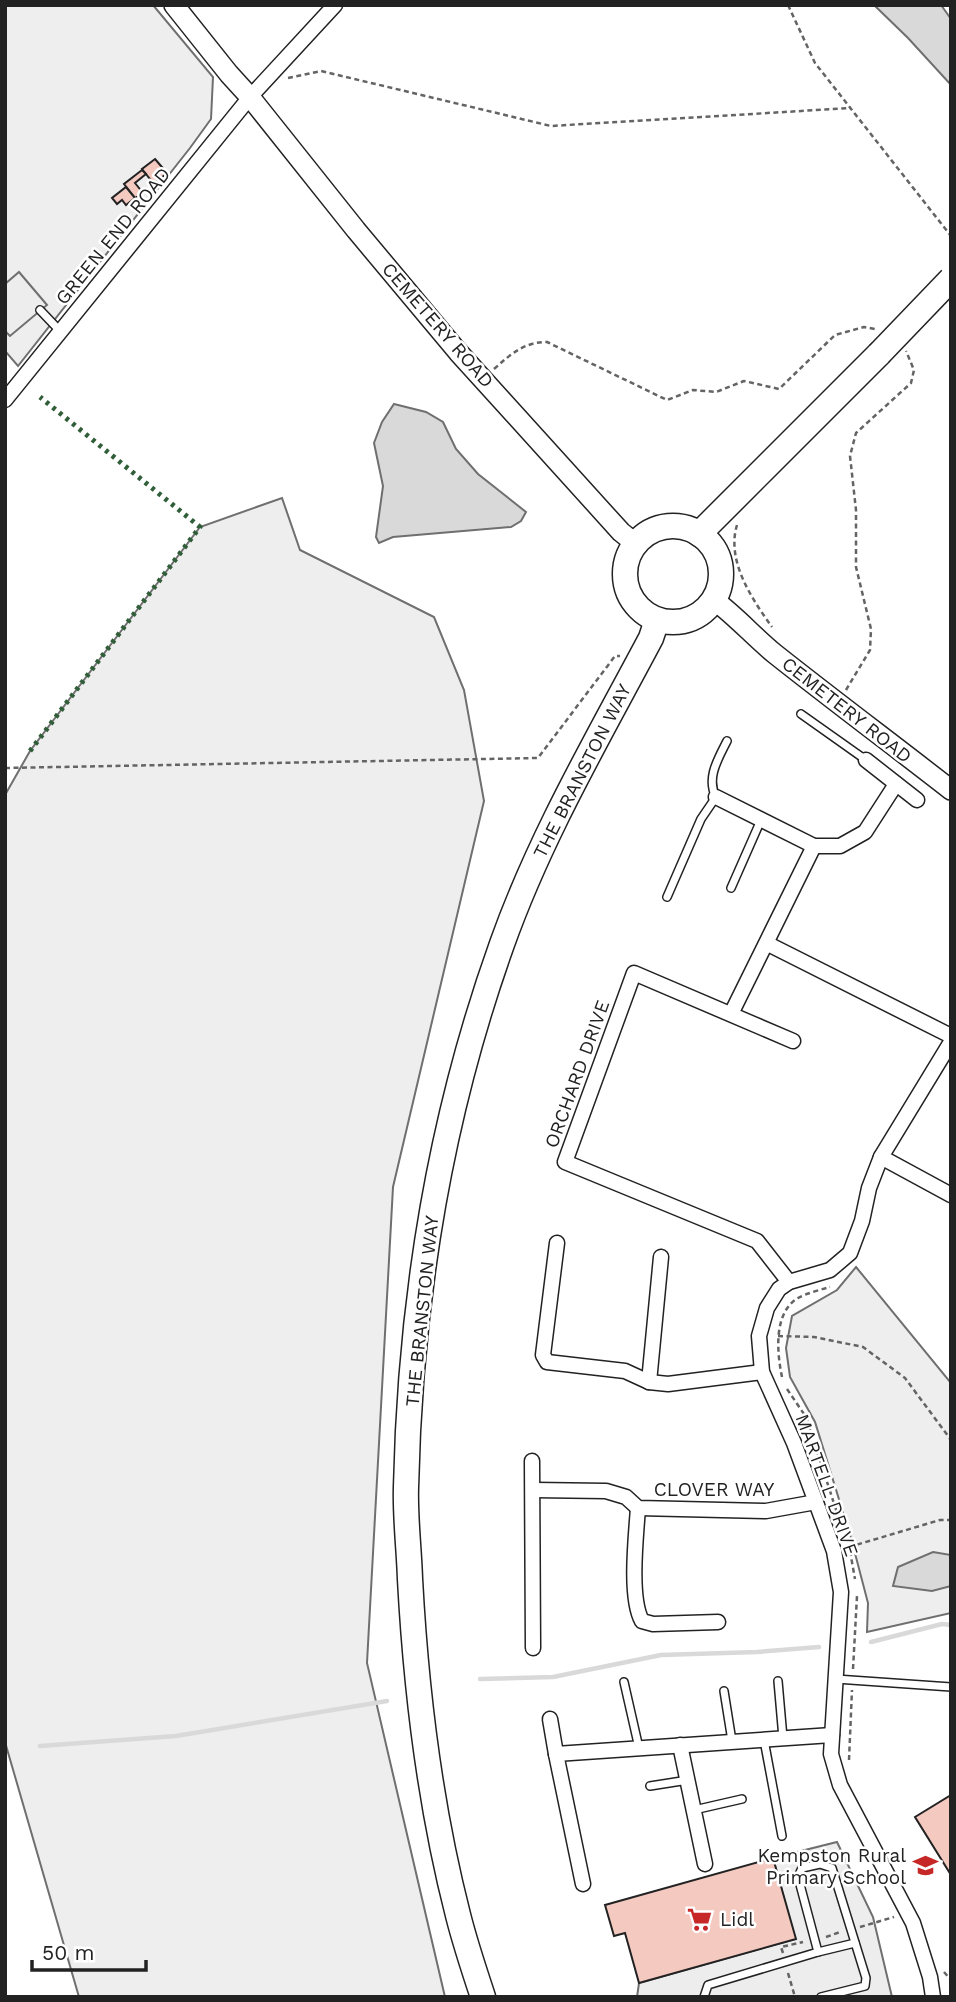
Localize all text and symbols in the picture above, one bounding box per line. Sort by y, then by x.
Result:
street label: GREEN END ROAD [51,163,175,309]
street label: CEMETERY ROAD [377,258,499,392]
street label: CEMETERY ROAD [777,652,917,768]
street label: THE BRANSTON WAY [528,680,636,862]
street label: ORCHARD DRIVE [540,997,614,1151]
street label: THE BRANSTON WAY [401,1214,443,1408]
street label: MARTELL DRIVE [791,1411,863,1559]
street label: CLOVER WAY [654,1478,774,1501]
place label: Kempston Rural Primary School [758,1844,906,1889]
school or university icon: Kempston Rural Primary School [912,1852,940,1880]
supermarket icon: Lidl [686,1905,714,1933]
place label: Lidl [720,1908,754,1931]
scale bar [32,1928,145,1972]
text: 50 m [42,1940,94,1965]

